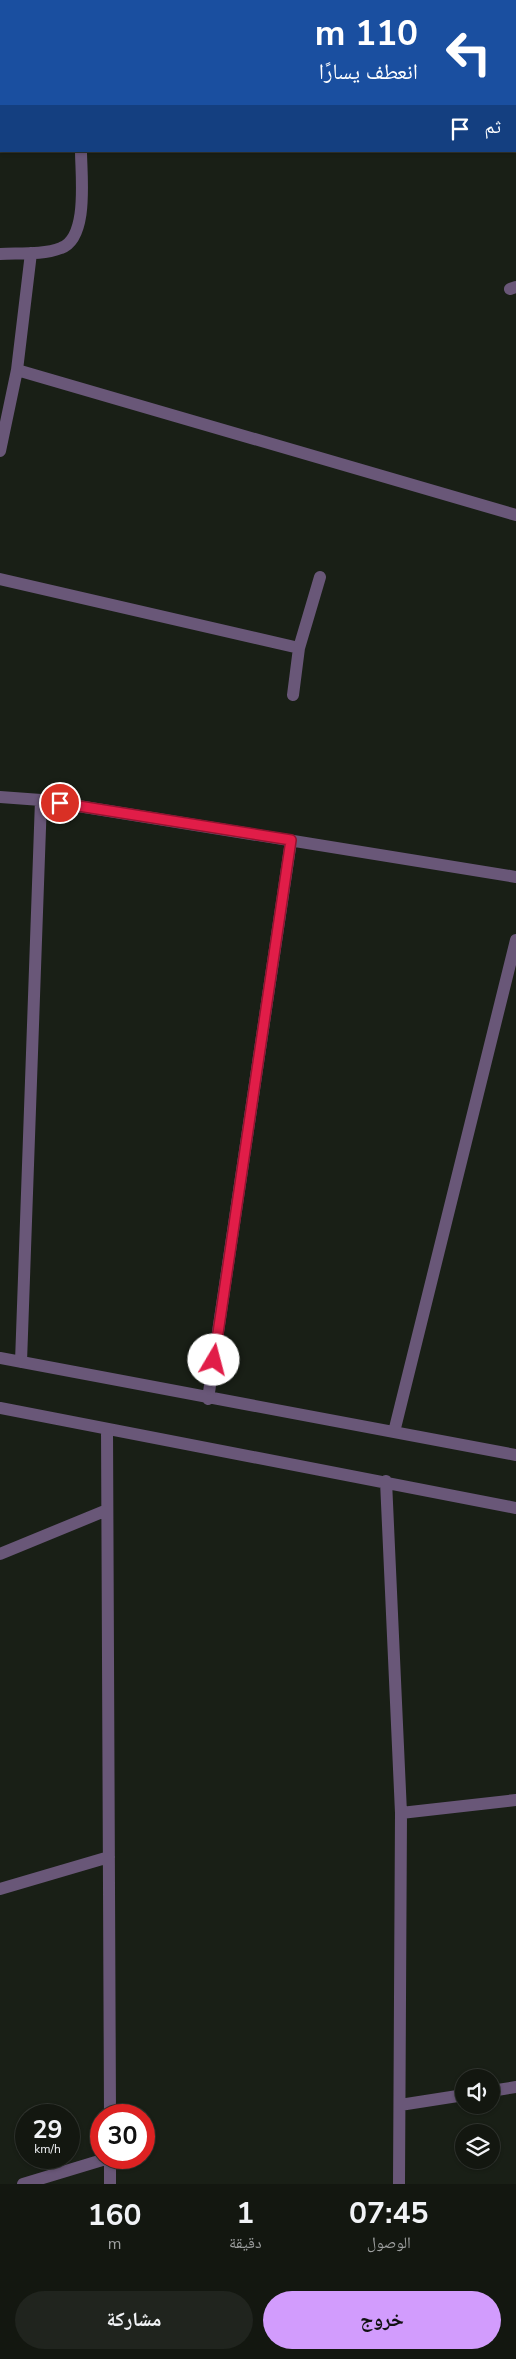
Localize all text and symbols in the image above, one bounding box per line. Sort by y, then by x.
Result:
text: 110 m [315,10,418,57]
icon: left [436,20,501,85]
text: انعطف يسارًا [319,57,418,87]
text: ثم [484,114,501,140]
icon: arrive [446,115,474,143]
pin [39,782,81,824]
icon: arrive [46,789,74,817]
position arrow [187,1333,239,1385]
map controls [455,2069,500,2169]
button: sound [455,2069,500,2114]
speed limit sign: 30 [90,2104,155,2169]
text: 29 [32,2113,63,2147]
button: layers [455,2124,500,2169]
text: km/h [34,2141,61,2157]
text: 1 [236,2193,254,2234]
text: 07:45 [349,2193,429,2234]
text: 160 [88,2195,142,2236]
text: دقيقة [229,2232,262,2254]
text: الوصول [367,2232,411,2254]
text: m [108,2233,121,2255]
button: مشاركة [15,2291,253,2349]
button: خروج [263,2291,501,2349]

